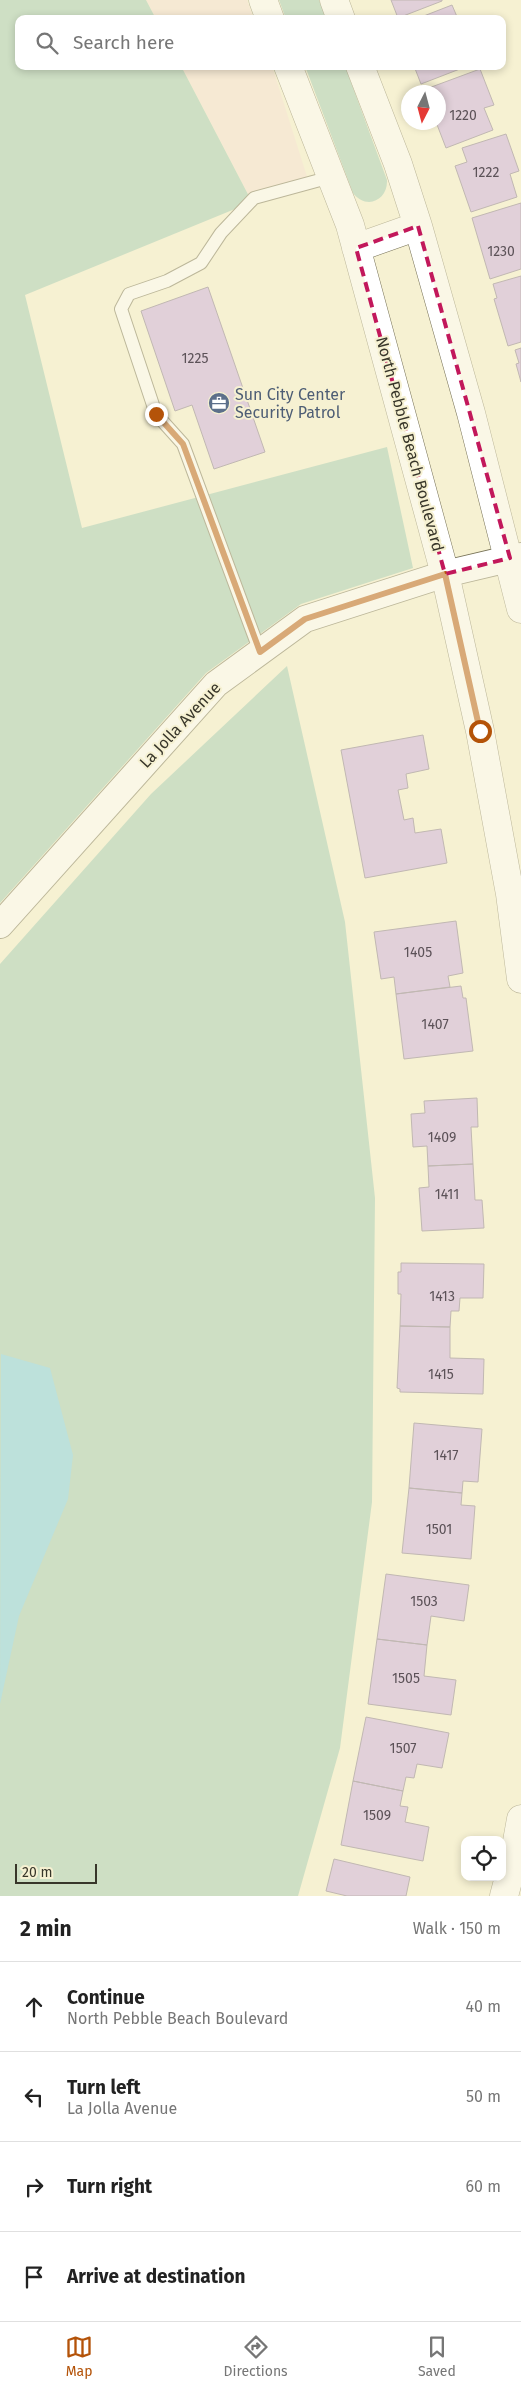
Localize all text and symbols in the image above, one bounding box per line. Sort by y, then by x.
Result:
search box [15,15,506,70]
icon: search [33,29,61,57]
text: Search here [73,31,174,54]
north arrow [401,85,446,130]
house number: 1220 [449,107,477,124]
house number: 1222 [473,164,499,181]
house number: 1230 [487,243,515,260]
street label: North Pebble Beach Boulevard [372,335,448,553]
house number: 1225 [182,350,208,367]
place label: Sun City Center Security Patrol [235,385,346,422]
office icon: Sun City Center Security Patrol [207,391,231,415]
route end [145,403,168,426]
street label: La Jolla Avenue [135,678,225,772]
route start [469,720,492,743]
house number: 1405 [404,944,432,961]
house number: 1407 [421,1016,449,1033]
house number: 1409 [428,1129,456,1146]
house number: 1411 [435,1186,459,1203]
house number: 1413 [429,1288,455,1305]
house number: 1415 [428,1366,454,1383]
house number: 1417 [434,1447,458,1464]
house number: 1501 [426,1521,452,1538]
house number: 1503 [410,1593,438,1610]
house number: 1505 [392,1670,420,1687]
house number: 1507 [390,1740,416,1757]
house number: 1509 [363,1807,391,1824]
map controls [461,1836,506,1881]
button: locate [461,1836,506,1881]
scale bar [15,1861,98,1884]
text: 20 m [22,1864,52,1881]
text: 2 min [20,1916,72,1942]
text: Walk · 150 m [413,1919,501,1938]
text: Continue [67,1986,145,2009]
icon: ahead [20,1993,48,2021]
text: 40 m [466,1997,501,2016]
text: North Pebble Beach Boulevard [67,2009,288,2028]
text: Turn left [67,2076,141,2099]
icon: left [20,2083,48,2111]
text: 50 m [466,2087,501,2106]
text: La Jolla Avenue [67,2099,177,2118]
icon: right [20,2173,48,2201]
text: Turn right [67,2175,152,2198]
text: 60 m [466,2177,501,2196]
icon: arrive [20,2263,48,2291]
text: Arrive at destination [67,2265,246,2288]
tab: Map [65,2333,93,2380]
tab: Directions [223,2333,288,2380]
tab: Saved [418,2333,456,2380]

